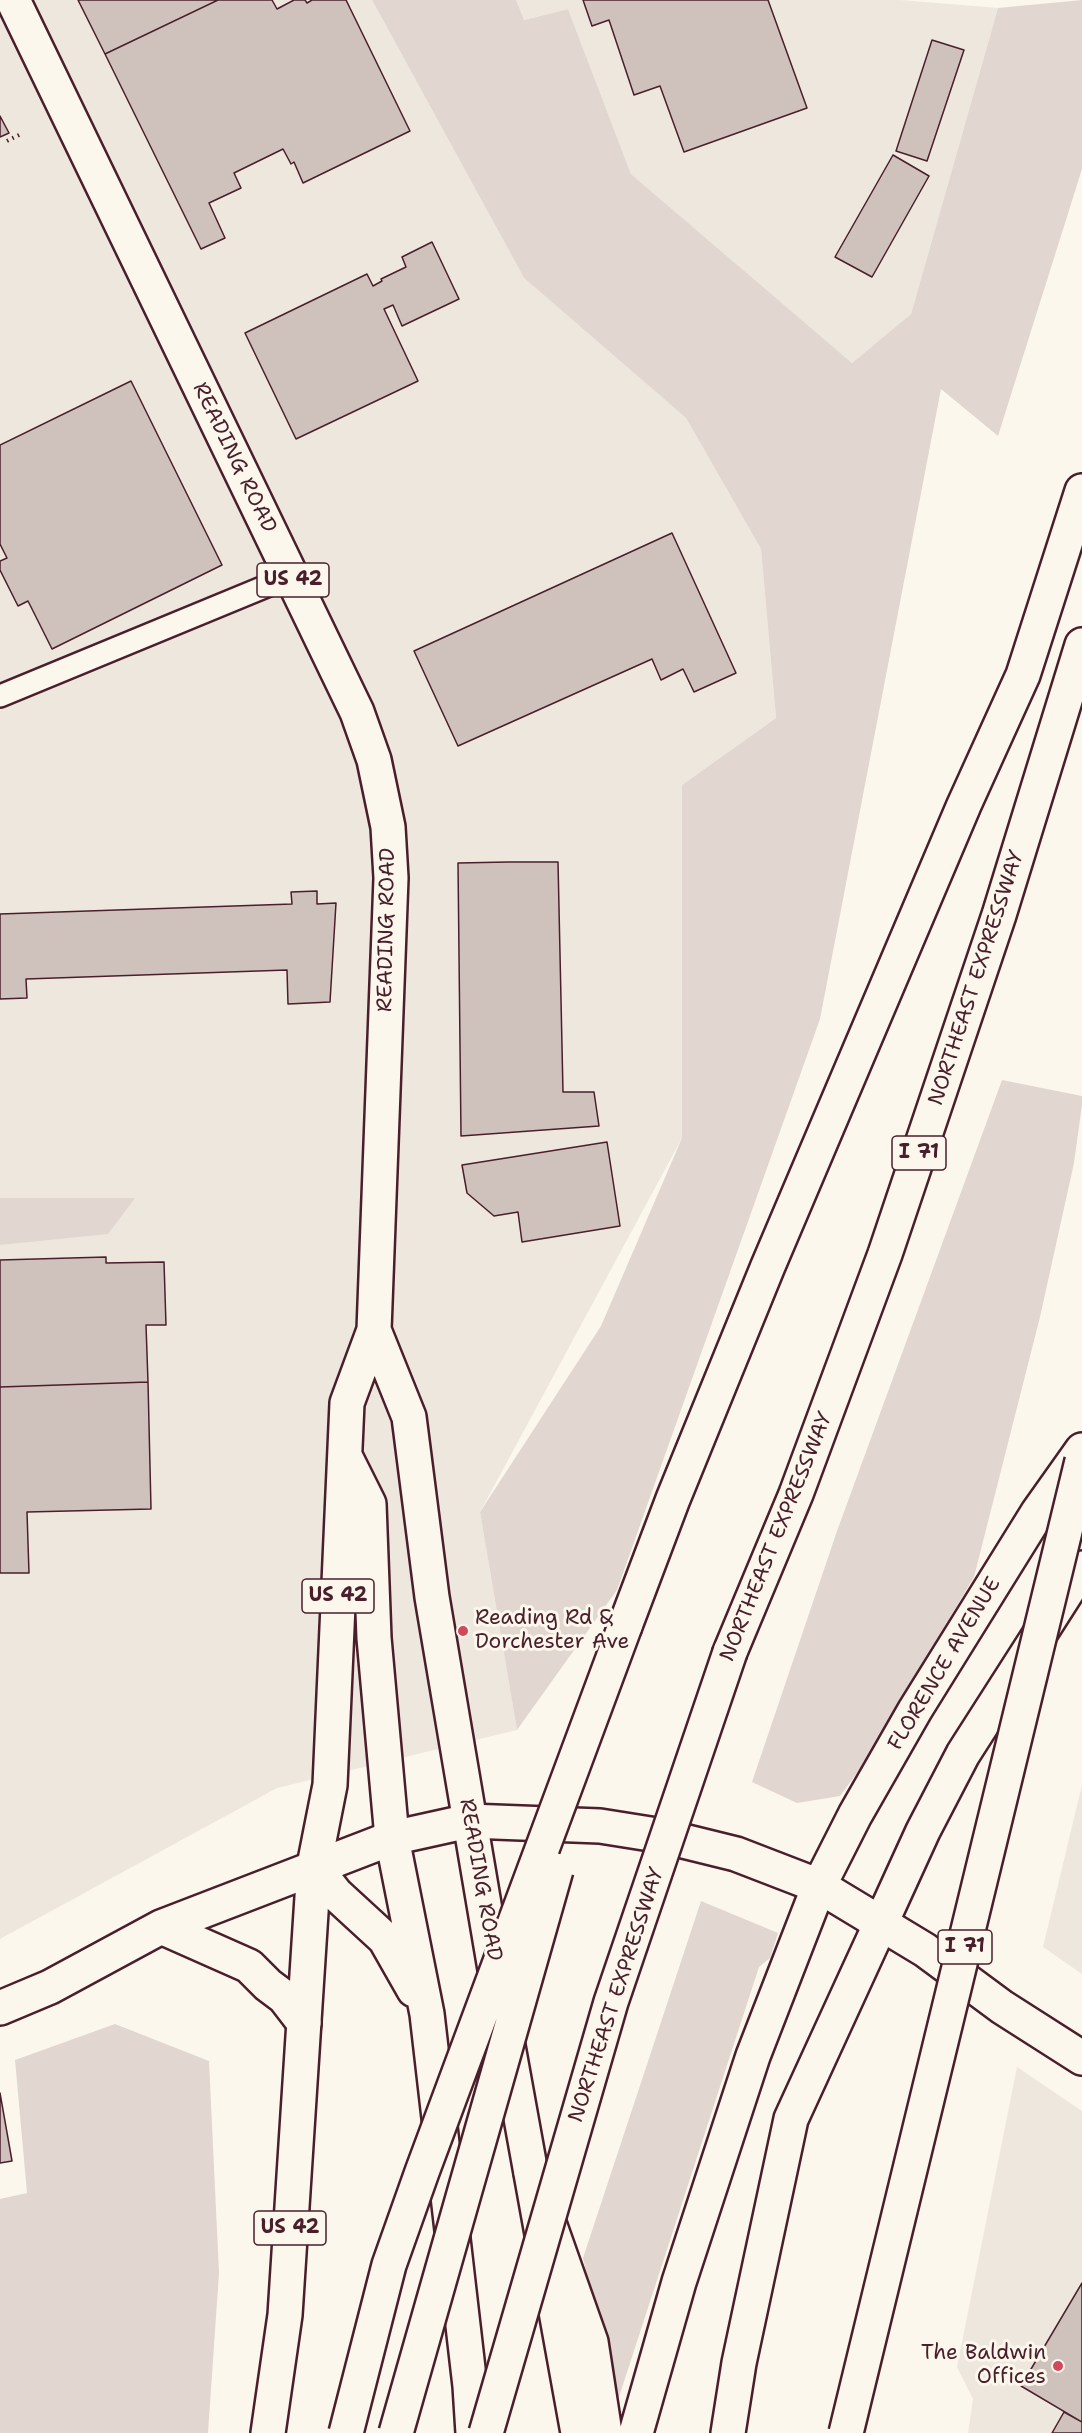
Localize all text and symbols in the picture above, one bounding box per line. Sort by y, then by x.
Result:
street label: READING ROAD [187,379,281,537]
road number: US 42 [257,563,329,597]
street label: NORTHEAST EXPRESSWAY [924,847,1030,1109]
street label: READING ROAD [373,848,401,1012]
road number: I 71 [892,1136,946,1170]
street label: NORTHEAST EXPRESSWAY [715,1409,839,1665]
street label: FLORENCE AVENUE [883,1573,1007,1755]
road number: US 42 [302,1579,374,1613]
place label: Reading Rd & Dorchester Ave [475,1606,629,1656]
marker: Reading Rd & Dorchester Ave [456,1624,470,1638]
street label: READING ROAD [453,1797,507,1963]
street label: NORTHEAST EXPRESSWAY [564,1864,670,2126]
road number: I 71 [938,1930,992,1964]
road number: US 42 [254,2211,326,2245]
place label: The Baldwin Offices [921,2341,1046,2391]
marker: The Baldwin Offices [1051,2359,1065,2373]

